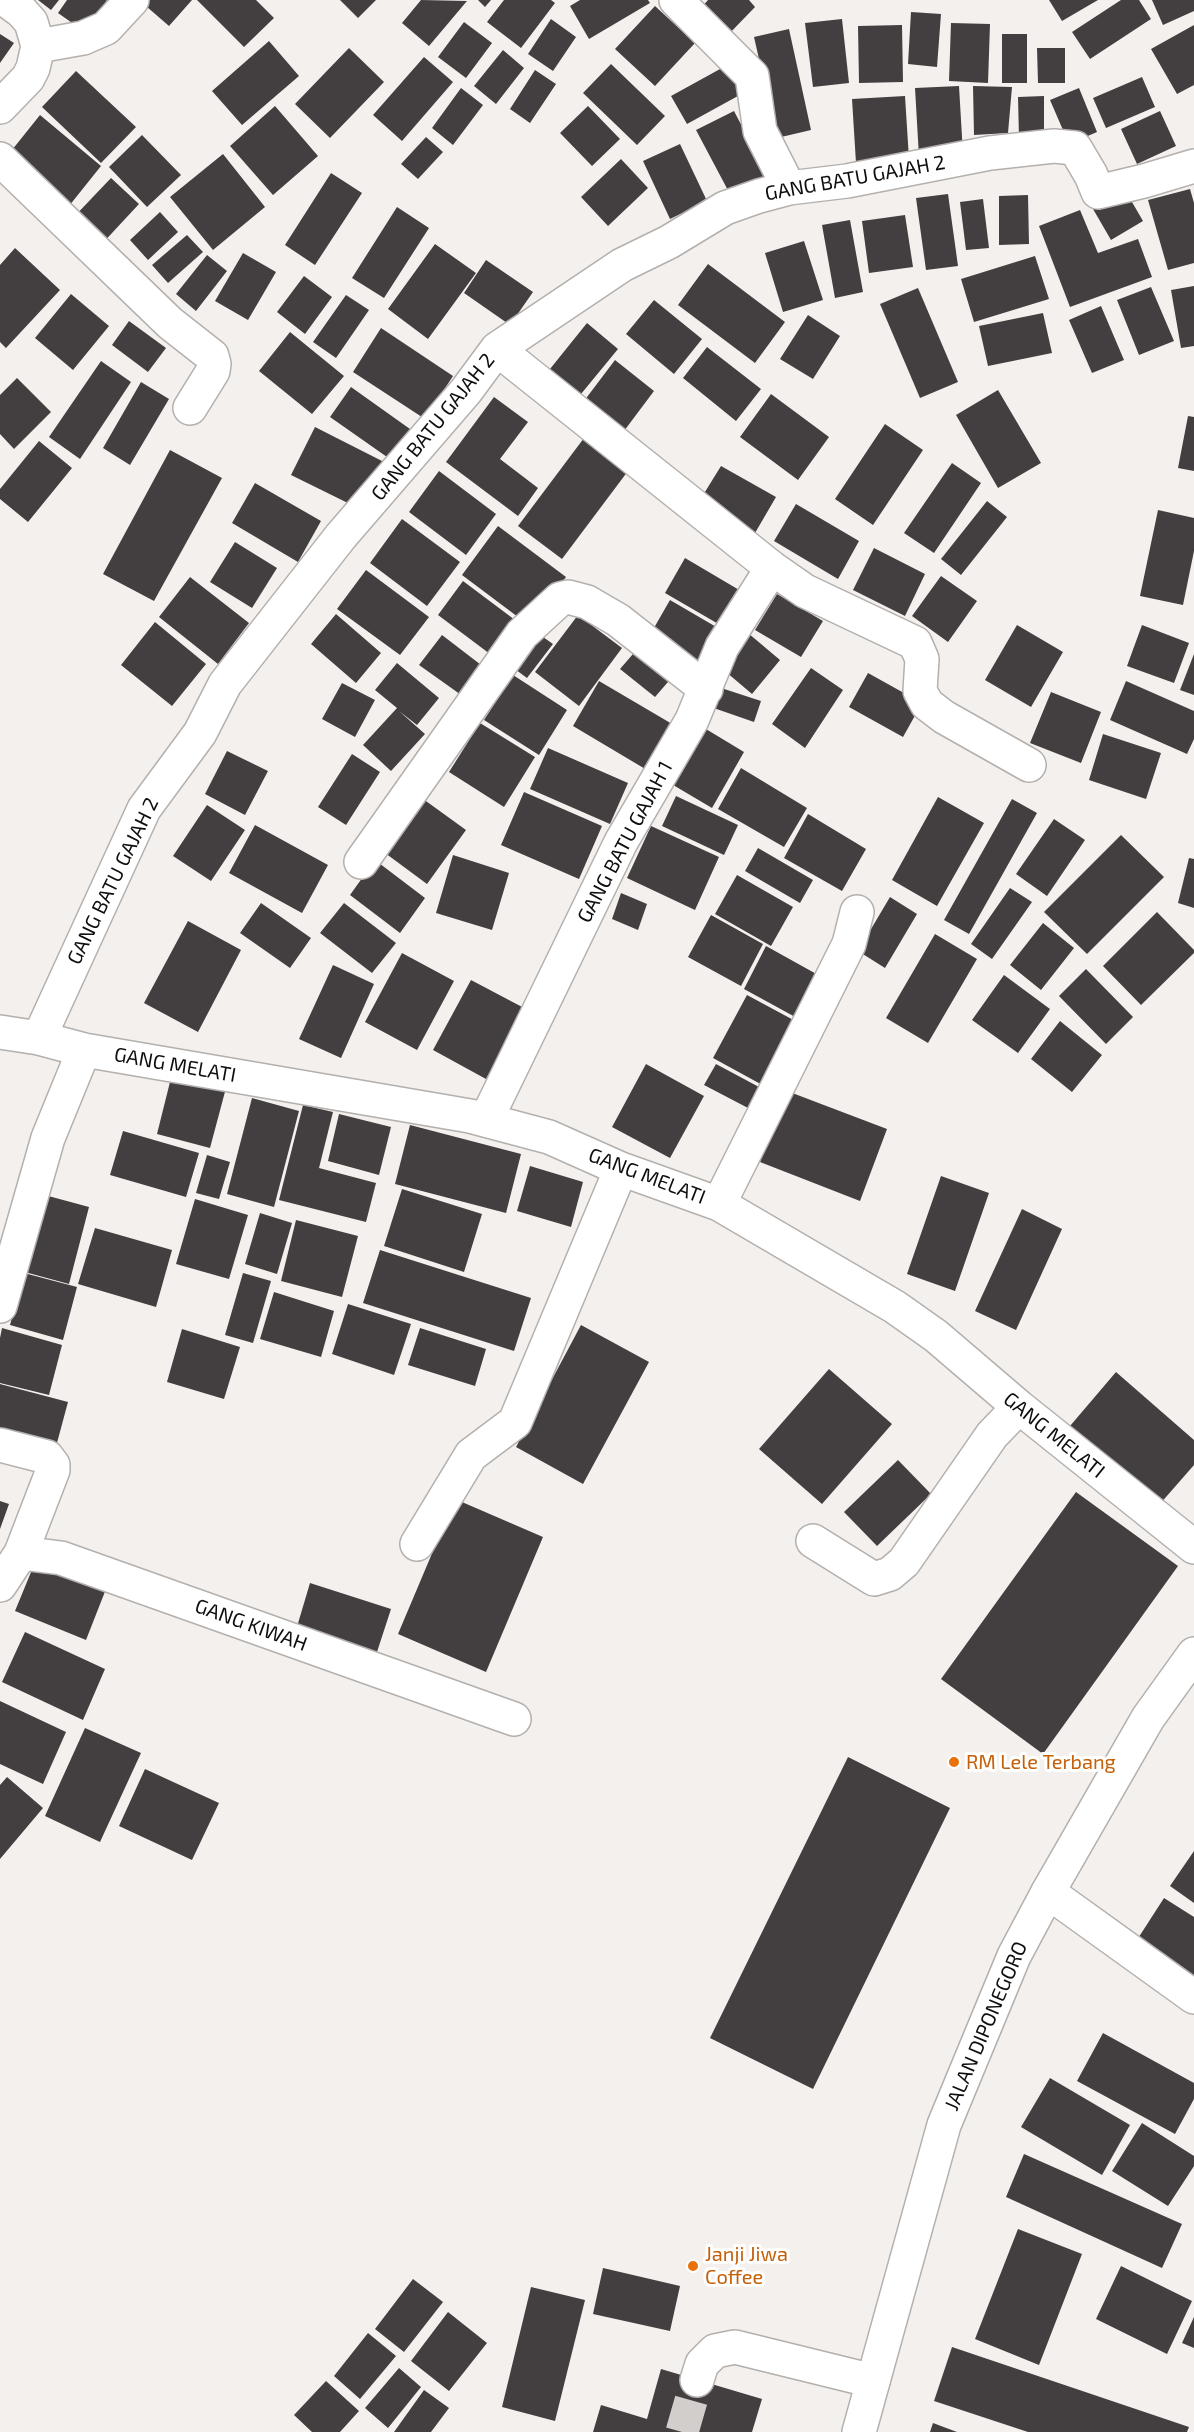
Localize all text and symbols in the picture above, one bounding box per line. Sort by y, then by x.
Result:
street label: GANG BATU GAJAH 2 [763,150,947,206]
street label: GANG BATU GAJAH 2 [366,349,500,505]
street label: GANG BATU GAJAH 1 [572,757,678,927]
street label: GANG BATU GAJAH 2 [62,794,164,968]
street label: GANG MELATI [112,1042,238,1088]
street label: GANG MELATI [585,1143,709,1209]
street label: GANG MELATI [999,1387,1109,1483]
street label: GANG KIWAH [192,1594,310,1656]
place label: RM Lele Terbang [966,1750,1116,1774]
marker: RM Lele Terbang [947,1755,961,1769]
street label: JALAN DIPONEGORO [940,1938,1032,2114]
place label: Janji Jiwa Coffee [705,2242,788,2289]
marker: Janji Jiwa Coffee [686,2259,700,2273]

